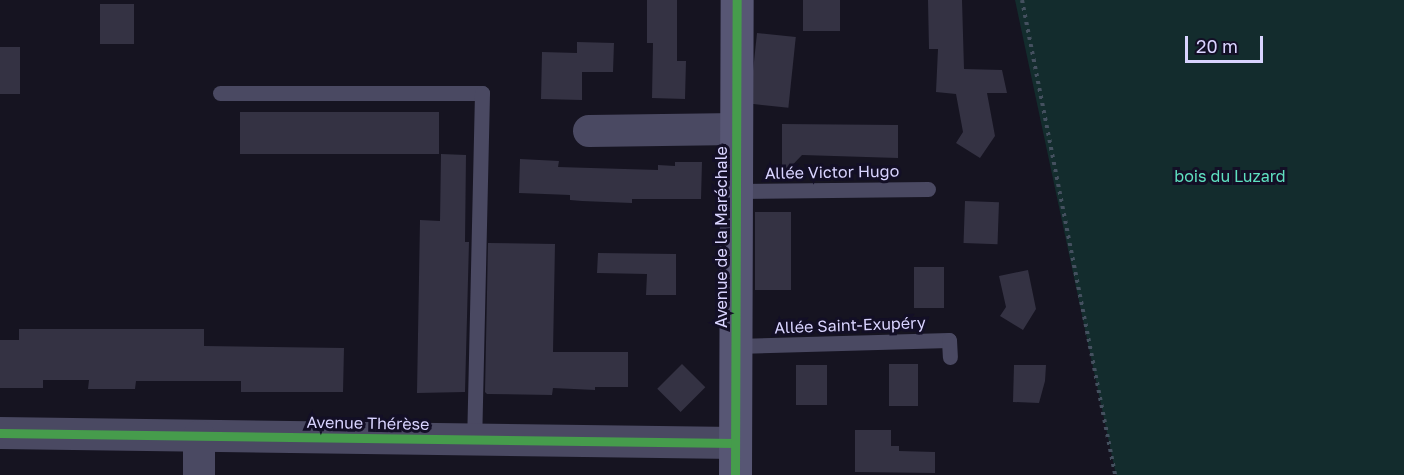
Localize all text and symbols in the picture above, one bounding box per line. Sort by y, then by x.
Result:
scale bar [1188,24,1266,62]
text: 20 m [1196,35,1238,57]
street label: Avenue de la Maréchale [711,146,731,328]
street label: Allée Victor Hugo [765,161,899,183]
park label: bois du Luzard [1174,166,1286,186]
street label: Allée Saint-Exupéry [774,313,926,337]
street label: Avenue Thérèse [307,412,429,434]

